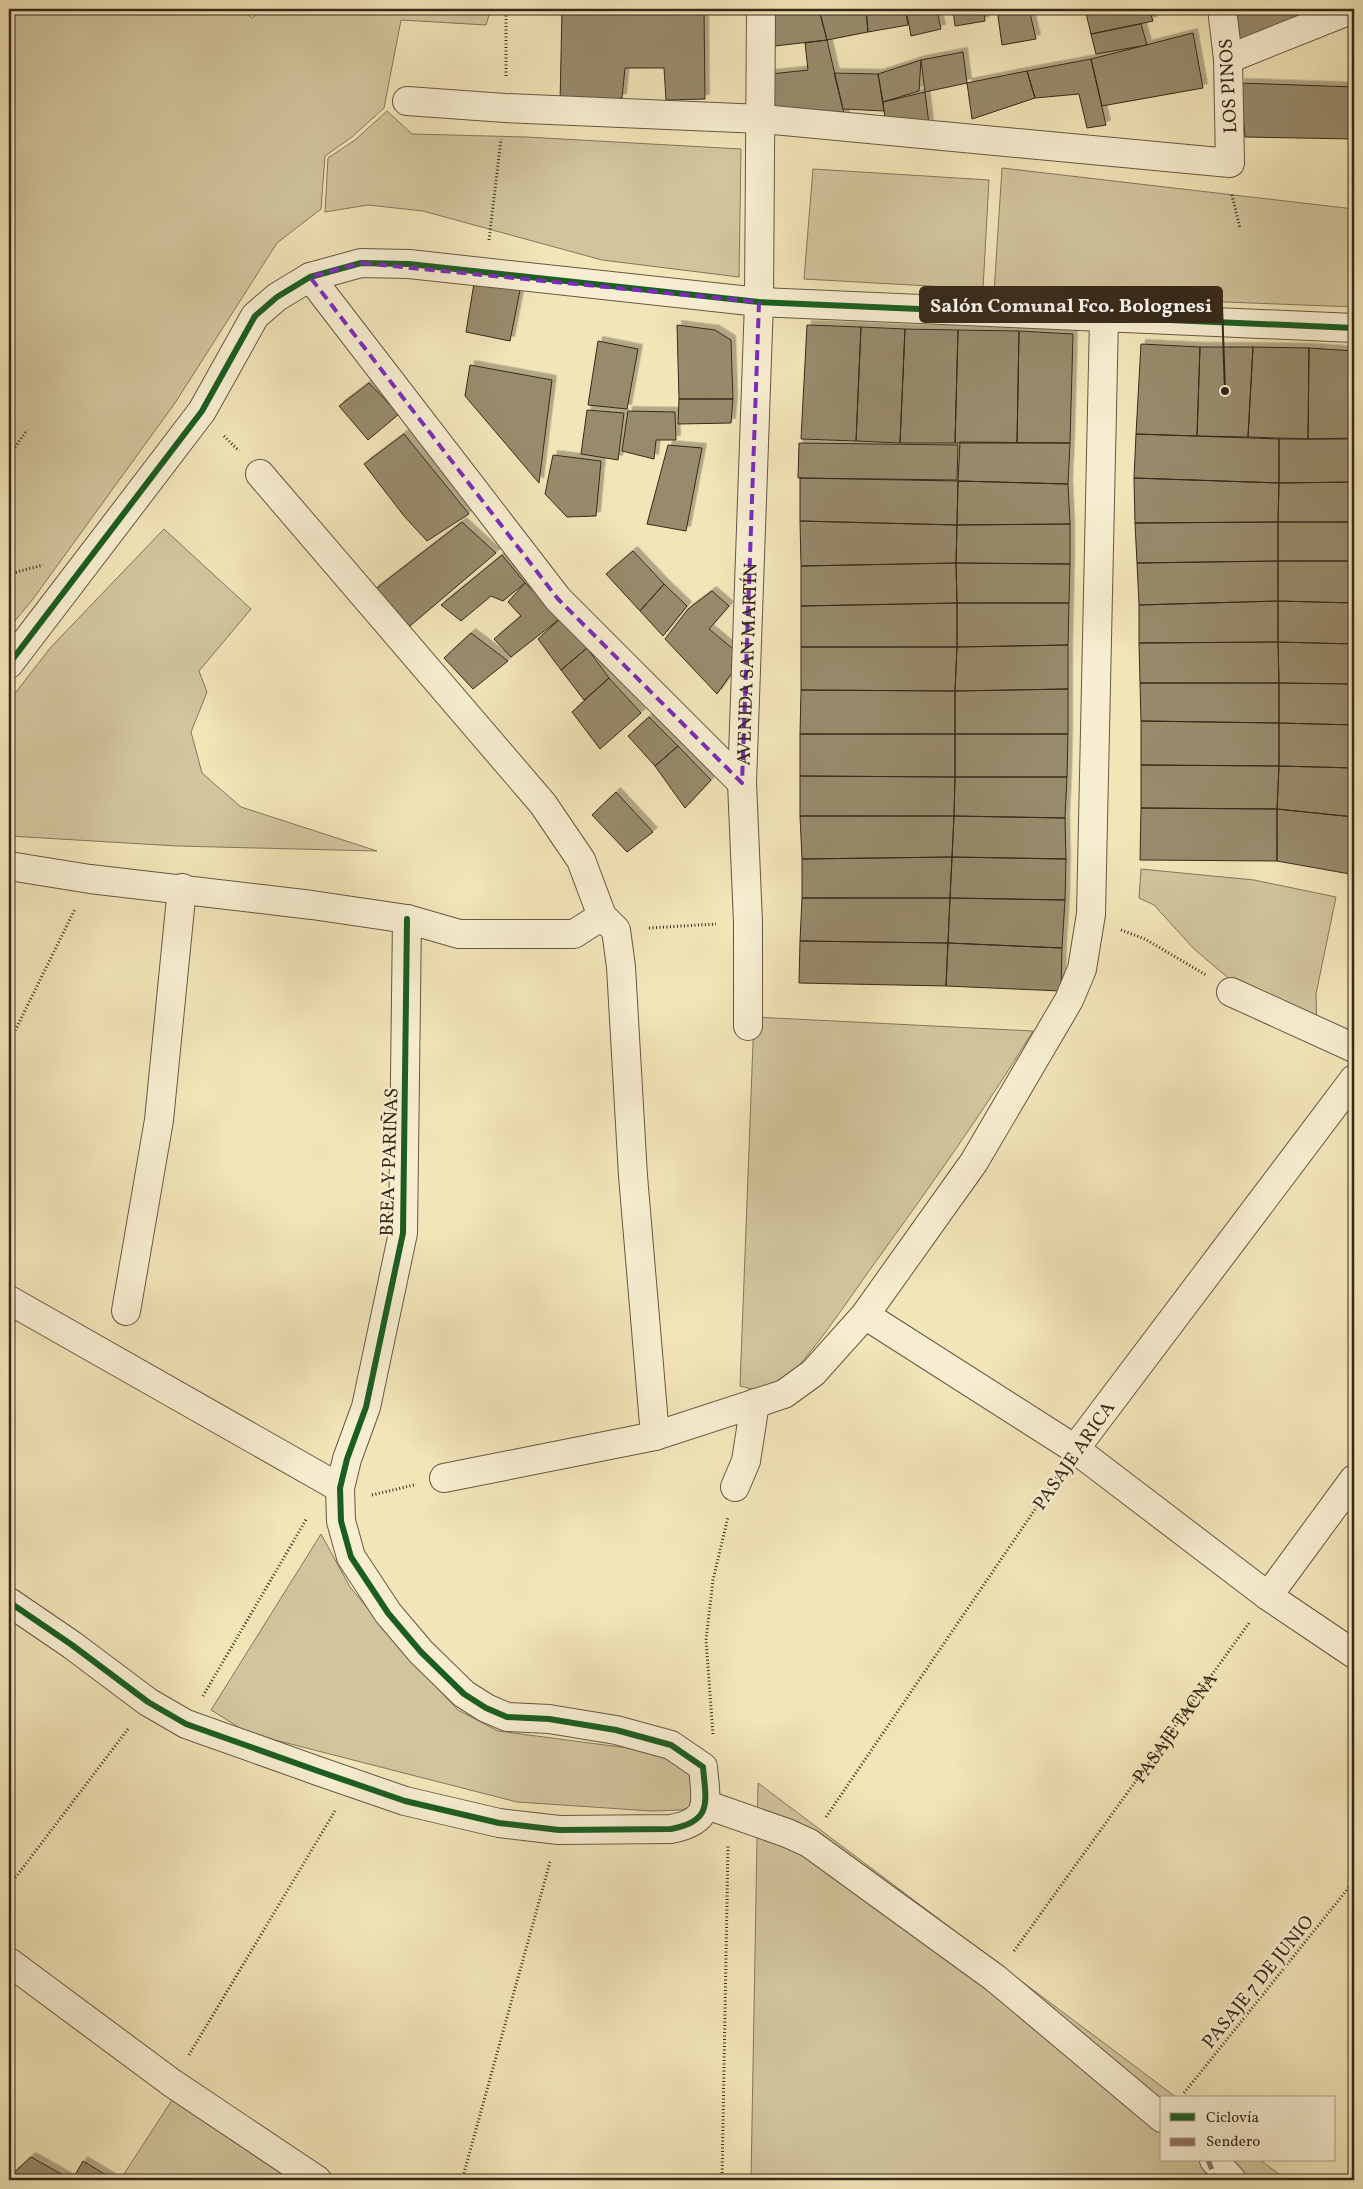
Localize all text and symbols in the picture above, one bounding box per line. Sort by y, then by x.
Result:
street label: LOS PINOS [1214,38,1244,134]
callout: Salón Comunal Fco. Bolognesi [920,287,1222,322]
text: Salón Comunal Fco. Bolognesi [930,293,1212,321]
street label: AVENIDA SAN MARTÍN [732,563,765,766]
street label: BREA Y PARIÑAS [374,1087,406,1237]
street label: PASAJE ARICA [1027,1397,1122,1516]
street label: PASAJE TACNA [1127,1668,1224,1789]
street label: PASAJE 7 DE JUNIO [1197,1910,1321,2054]
legend [1160,2096,1336,2162]
text: Ciclovía [1206,2108,1259,2129]
text: Sendero [1206,2132,1260,2153]

